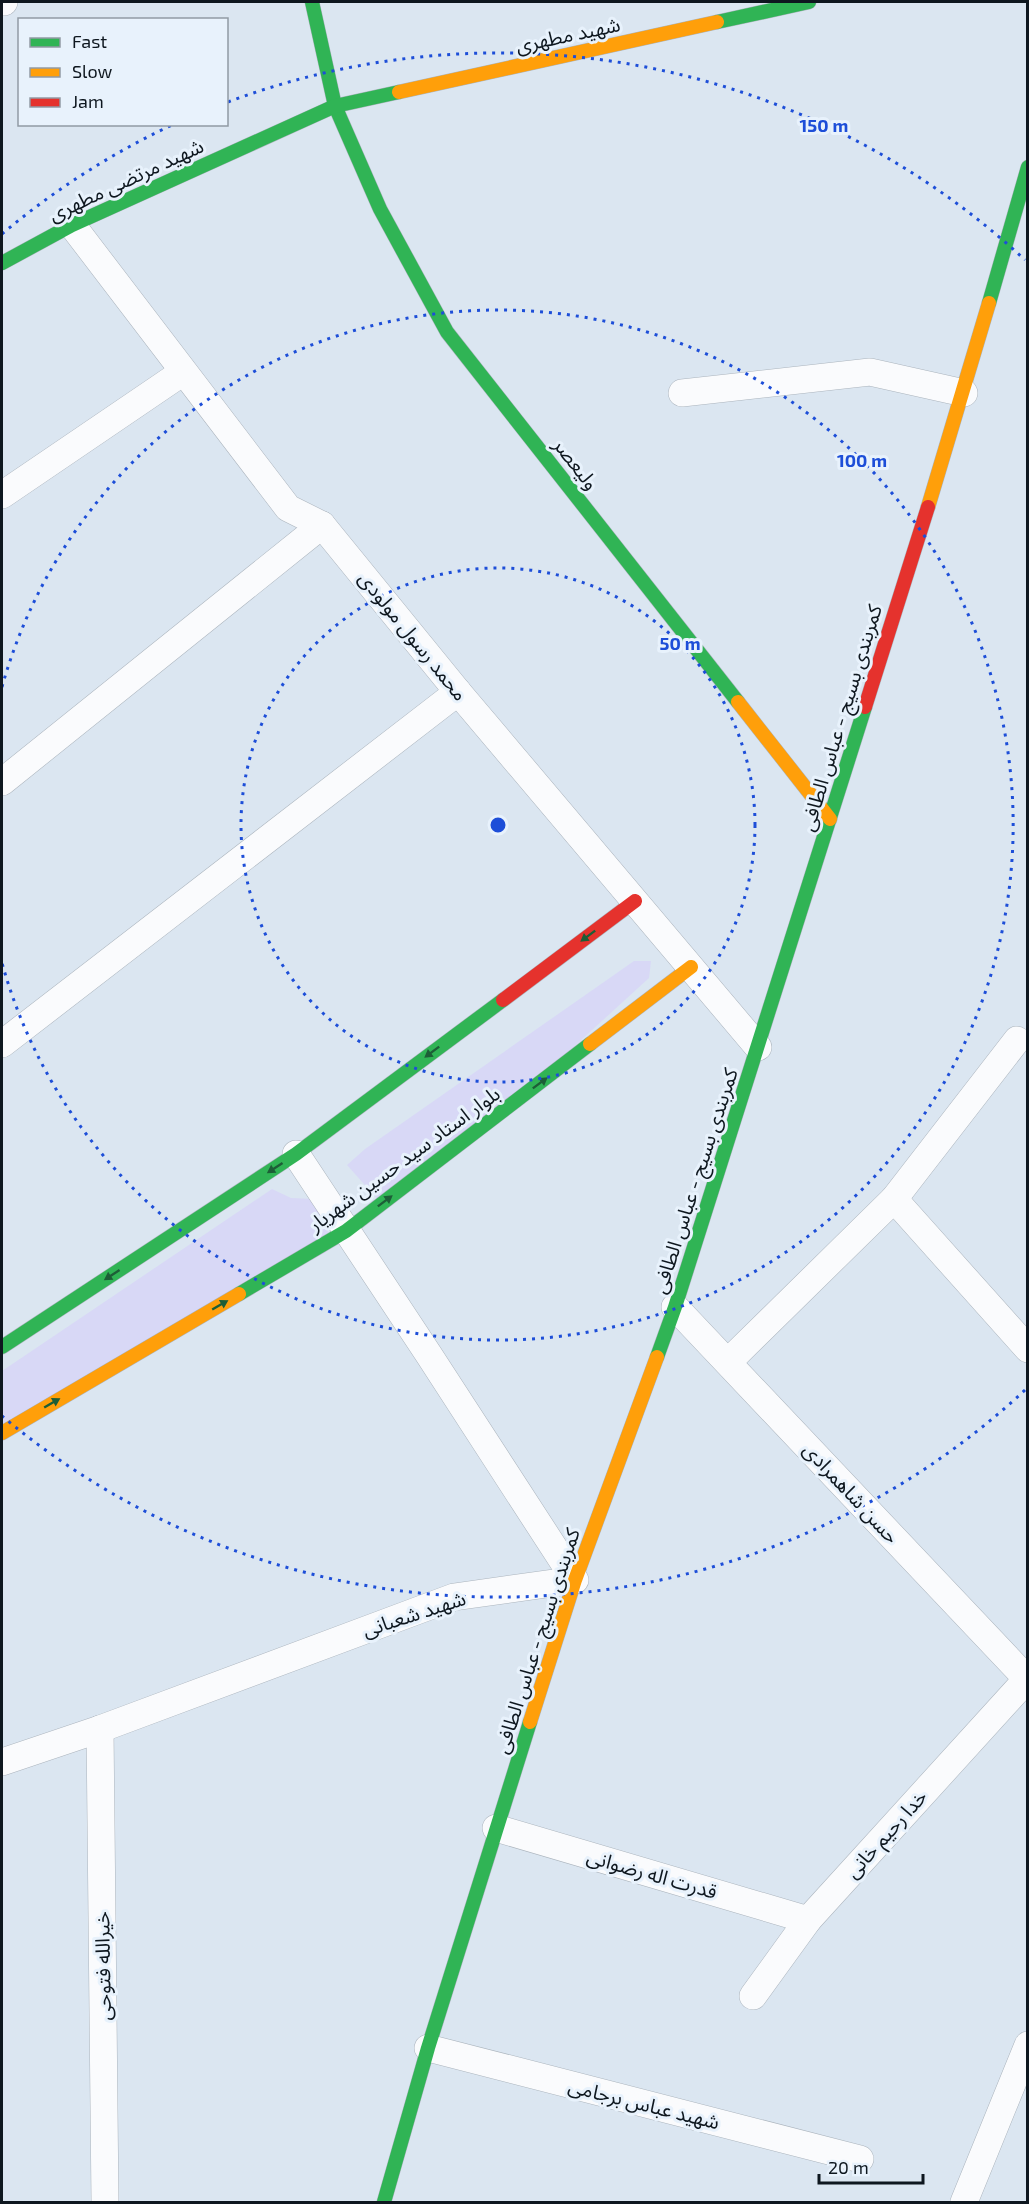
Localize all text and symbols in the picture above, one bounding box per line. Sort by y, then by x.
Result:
street label: شهید مطهری [513,11,623,58]
legend [18,18,228,126]
text: Fast [72,30,107,52]
text: Slow [72,60,113,82]
text: Jam [72,90,104,112]
text: 150 m [800,114,848,136]
street label: شهید مرتضی مطهری [44,133,207,226]
street label: ولیعصر [548,432,604,495]
text: 100 m [837,449,887,471]
street label: محمد رسول مولودی [354,566,473,706]
street label: کمربندی بسیج - عباس الطافی [794,601,890,835]
text: 50 m [659,632,701,654]
centre of rings [488,815,508,835]
one-way arrow [581,929,596,941]
one-way arrow [424,1046,440,1058]
street label: کمربندی بسیج - عباس الطافی [646,1064,746,1298]
one-way arrow [532,1076,548,1089]
street label: بلوار استاد سید حسین شهریار [302,1081,504,1237]
one-way arrow [267,1162,283,1173]
one-way arrow [376,1195,392,1207]
one-way arrow [104,1269,120,1280]
one-way arrow [212,1299,228,1310]
one-way arrow [44,1398,60,1409]
street label: حسن شاهمرادی [798,1437,905,1548]
street label: کمربندی بسیج - عباس الطافی [488,1524,588,1758]
street label: شهید شعبانی [359,1585,469,1642]
street label: خدا رحیم خانی [839,1784,934,1885]
street label: قدرت اله رضوانی [584,1843,720,1904]
street label: خیرالله فتوحی [89,1911,116,2021]
street label: شهید عباس برجامی [566,2073,722,2134]
scale bar [819,2147,922,2185]
text: 20 m [828,2156,869,2178]

